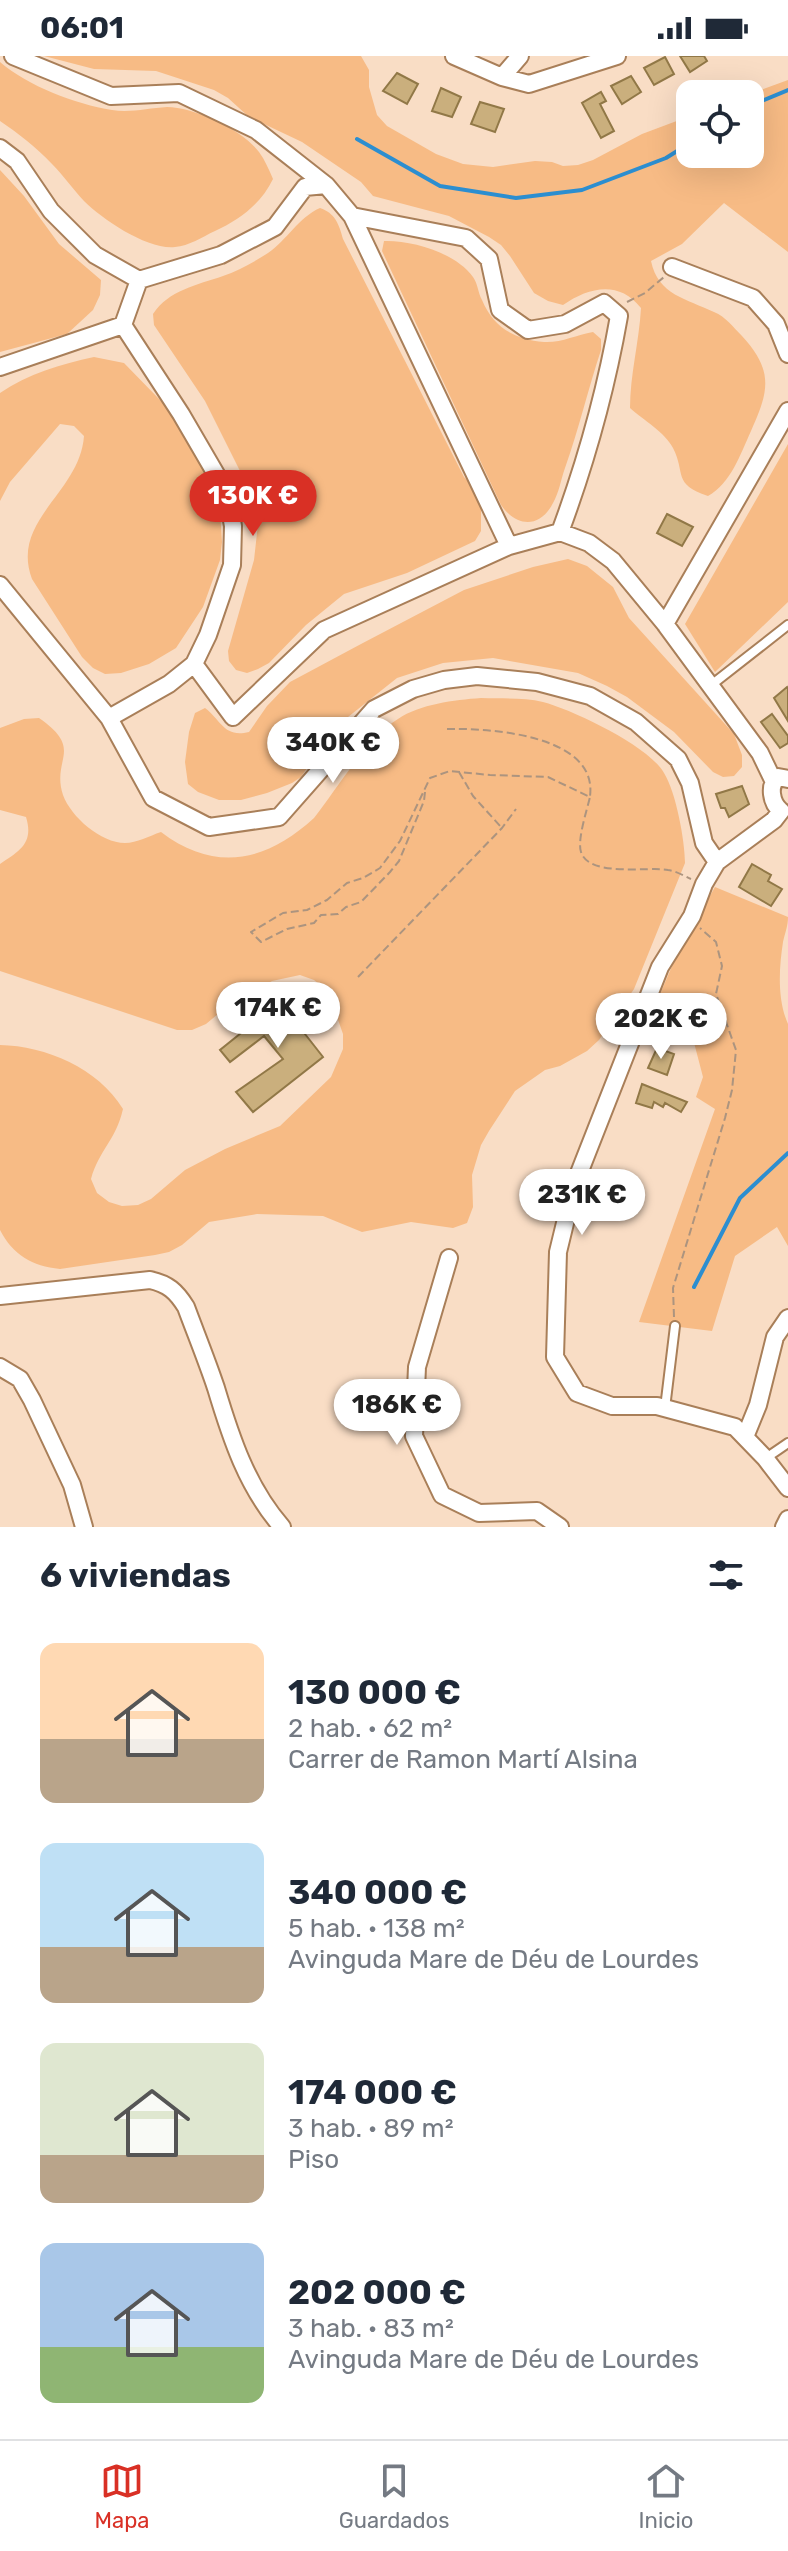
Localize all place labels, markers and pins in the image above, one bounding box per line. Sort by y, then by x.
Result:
pin: 130K € [188,470,318,538]
pin: 340K € [268,717,398,785]
pin: 174K € [213,982,343,1050]
pin: 202K € [596,993,726,1061]
pin: 231K € [517,1169,647,1237]
pin: 186K € [332,1379,462,1447]

